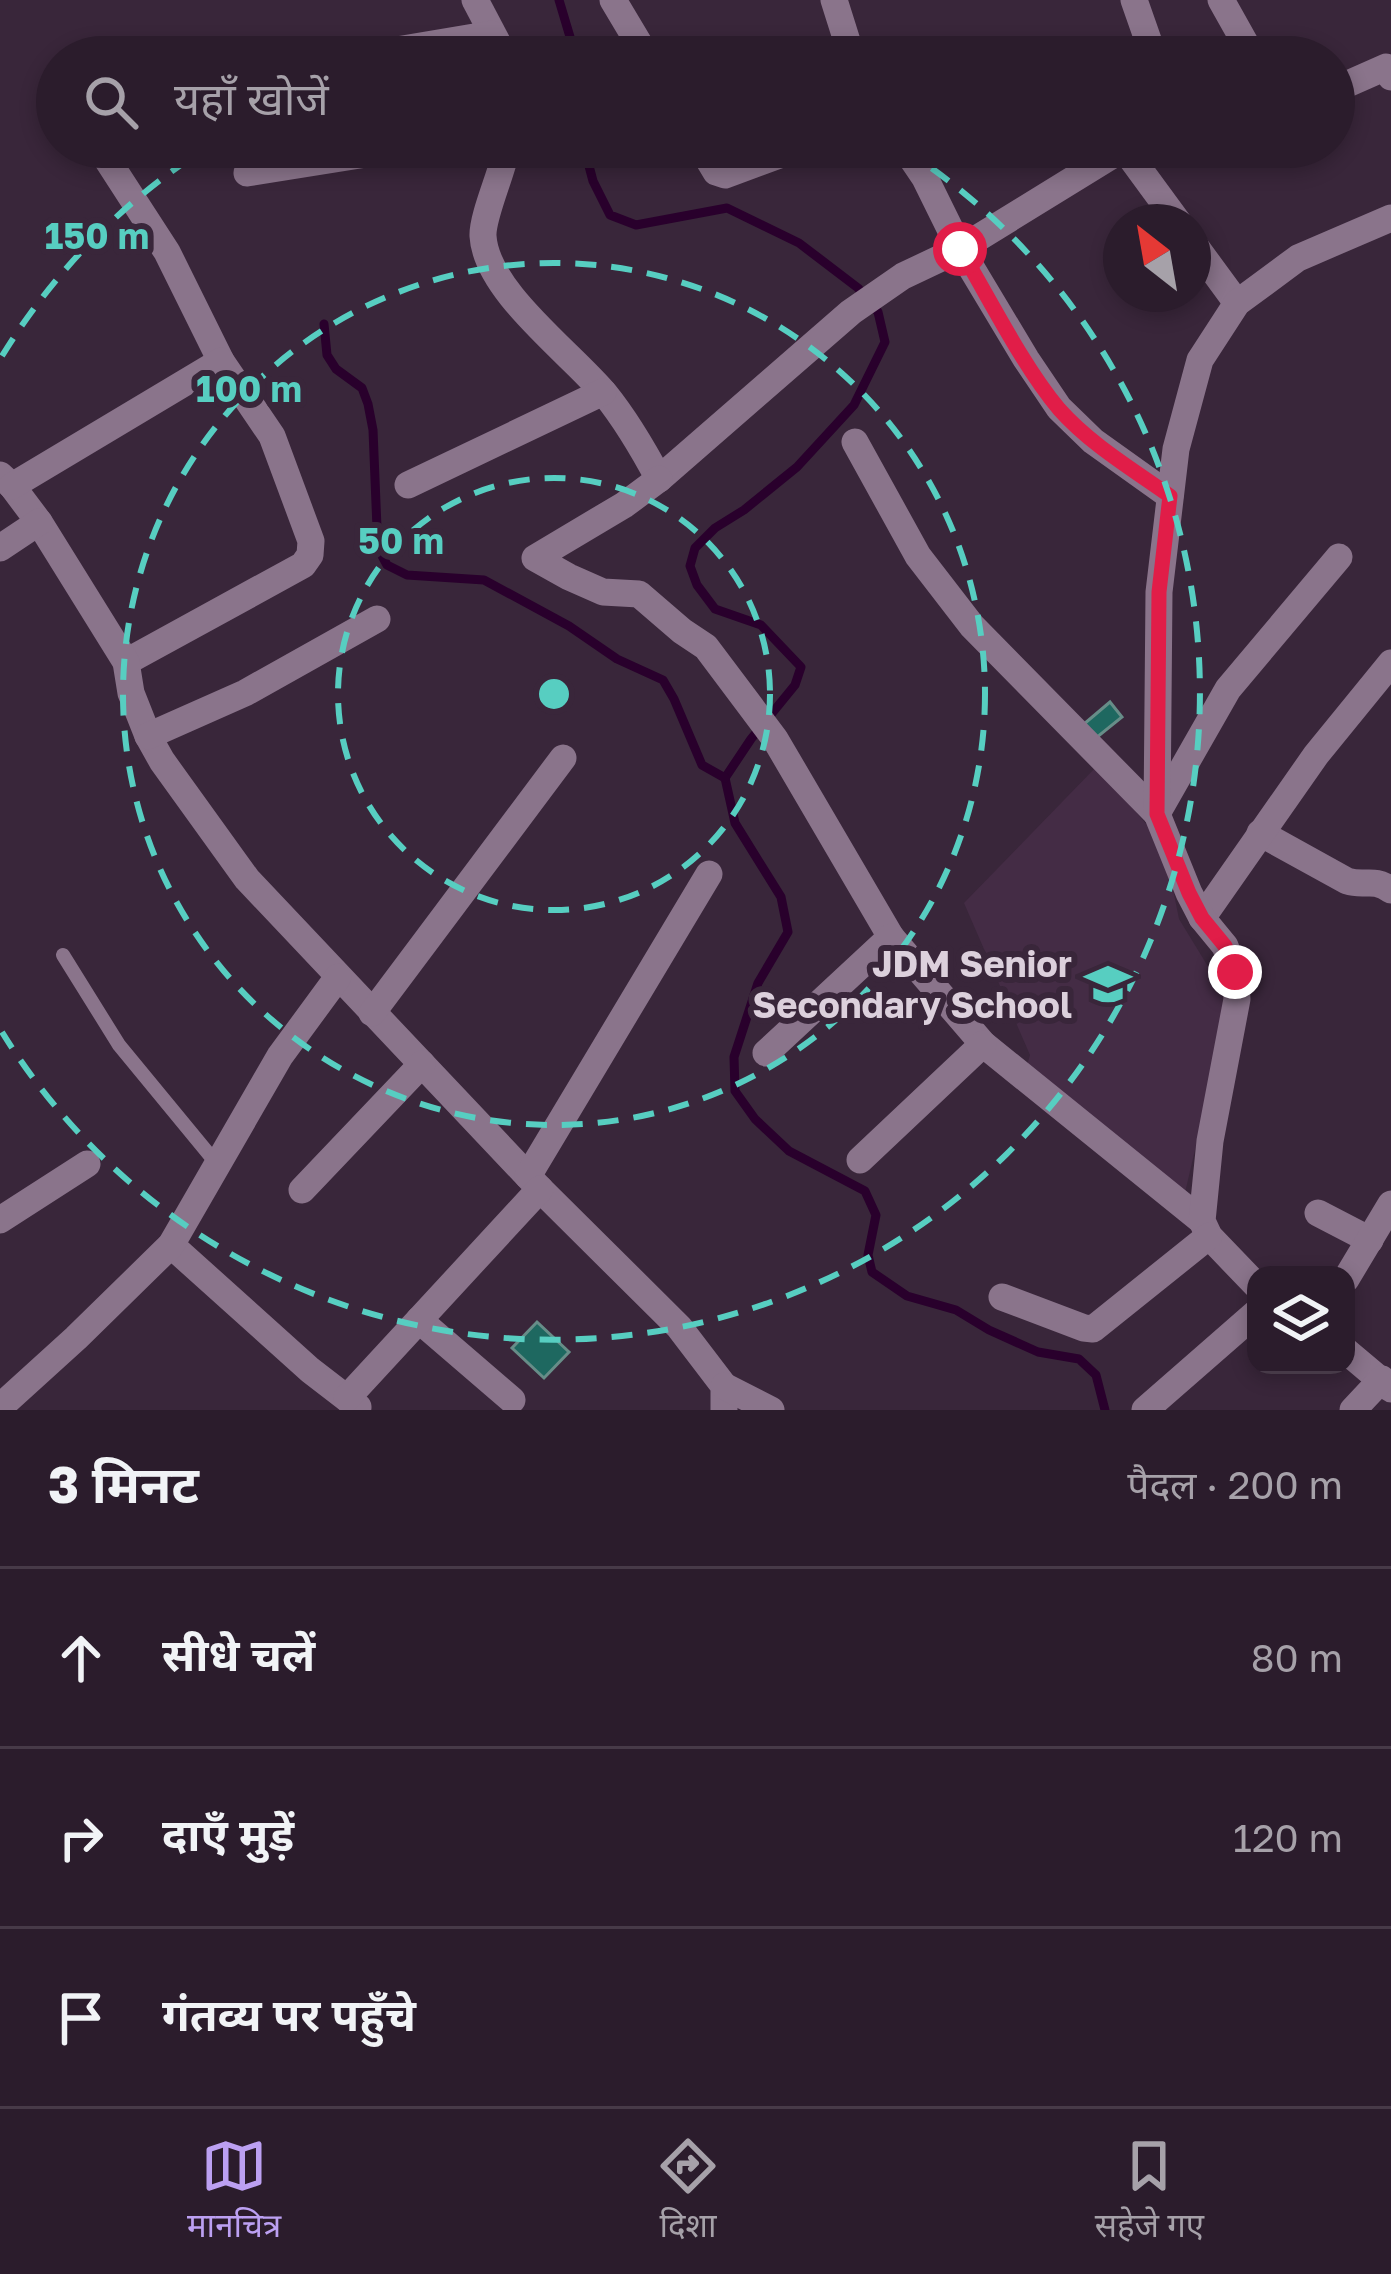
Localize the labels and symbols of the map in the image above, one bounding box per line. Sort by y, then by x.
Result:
north arrow [1103,204,1211,312]
text: 150 m [45,214,149,257]
route start [933,222,987,276]
text: 100 m [196,367,302,410]
text: 50 m [358,519,444,562]
centre of rings [533,673,575,715]
place label: JDM Senior Secondary School [752,942,1072,1026]
route end [1208,945,1262,999]
school or university icon: JDM Senior Secondary School [1083,959,1133,1009]

